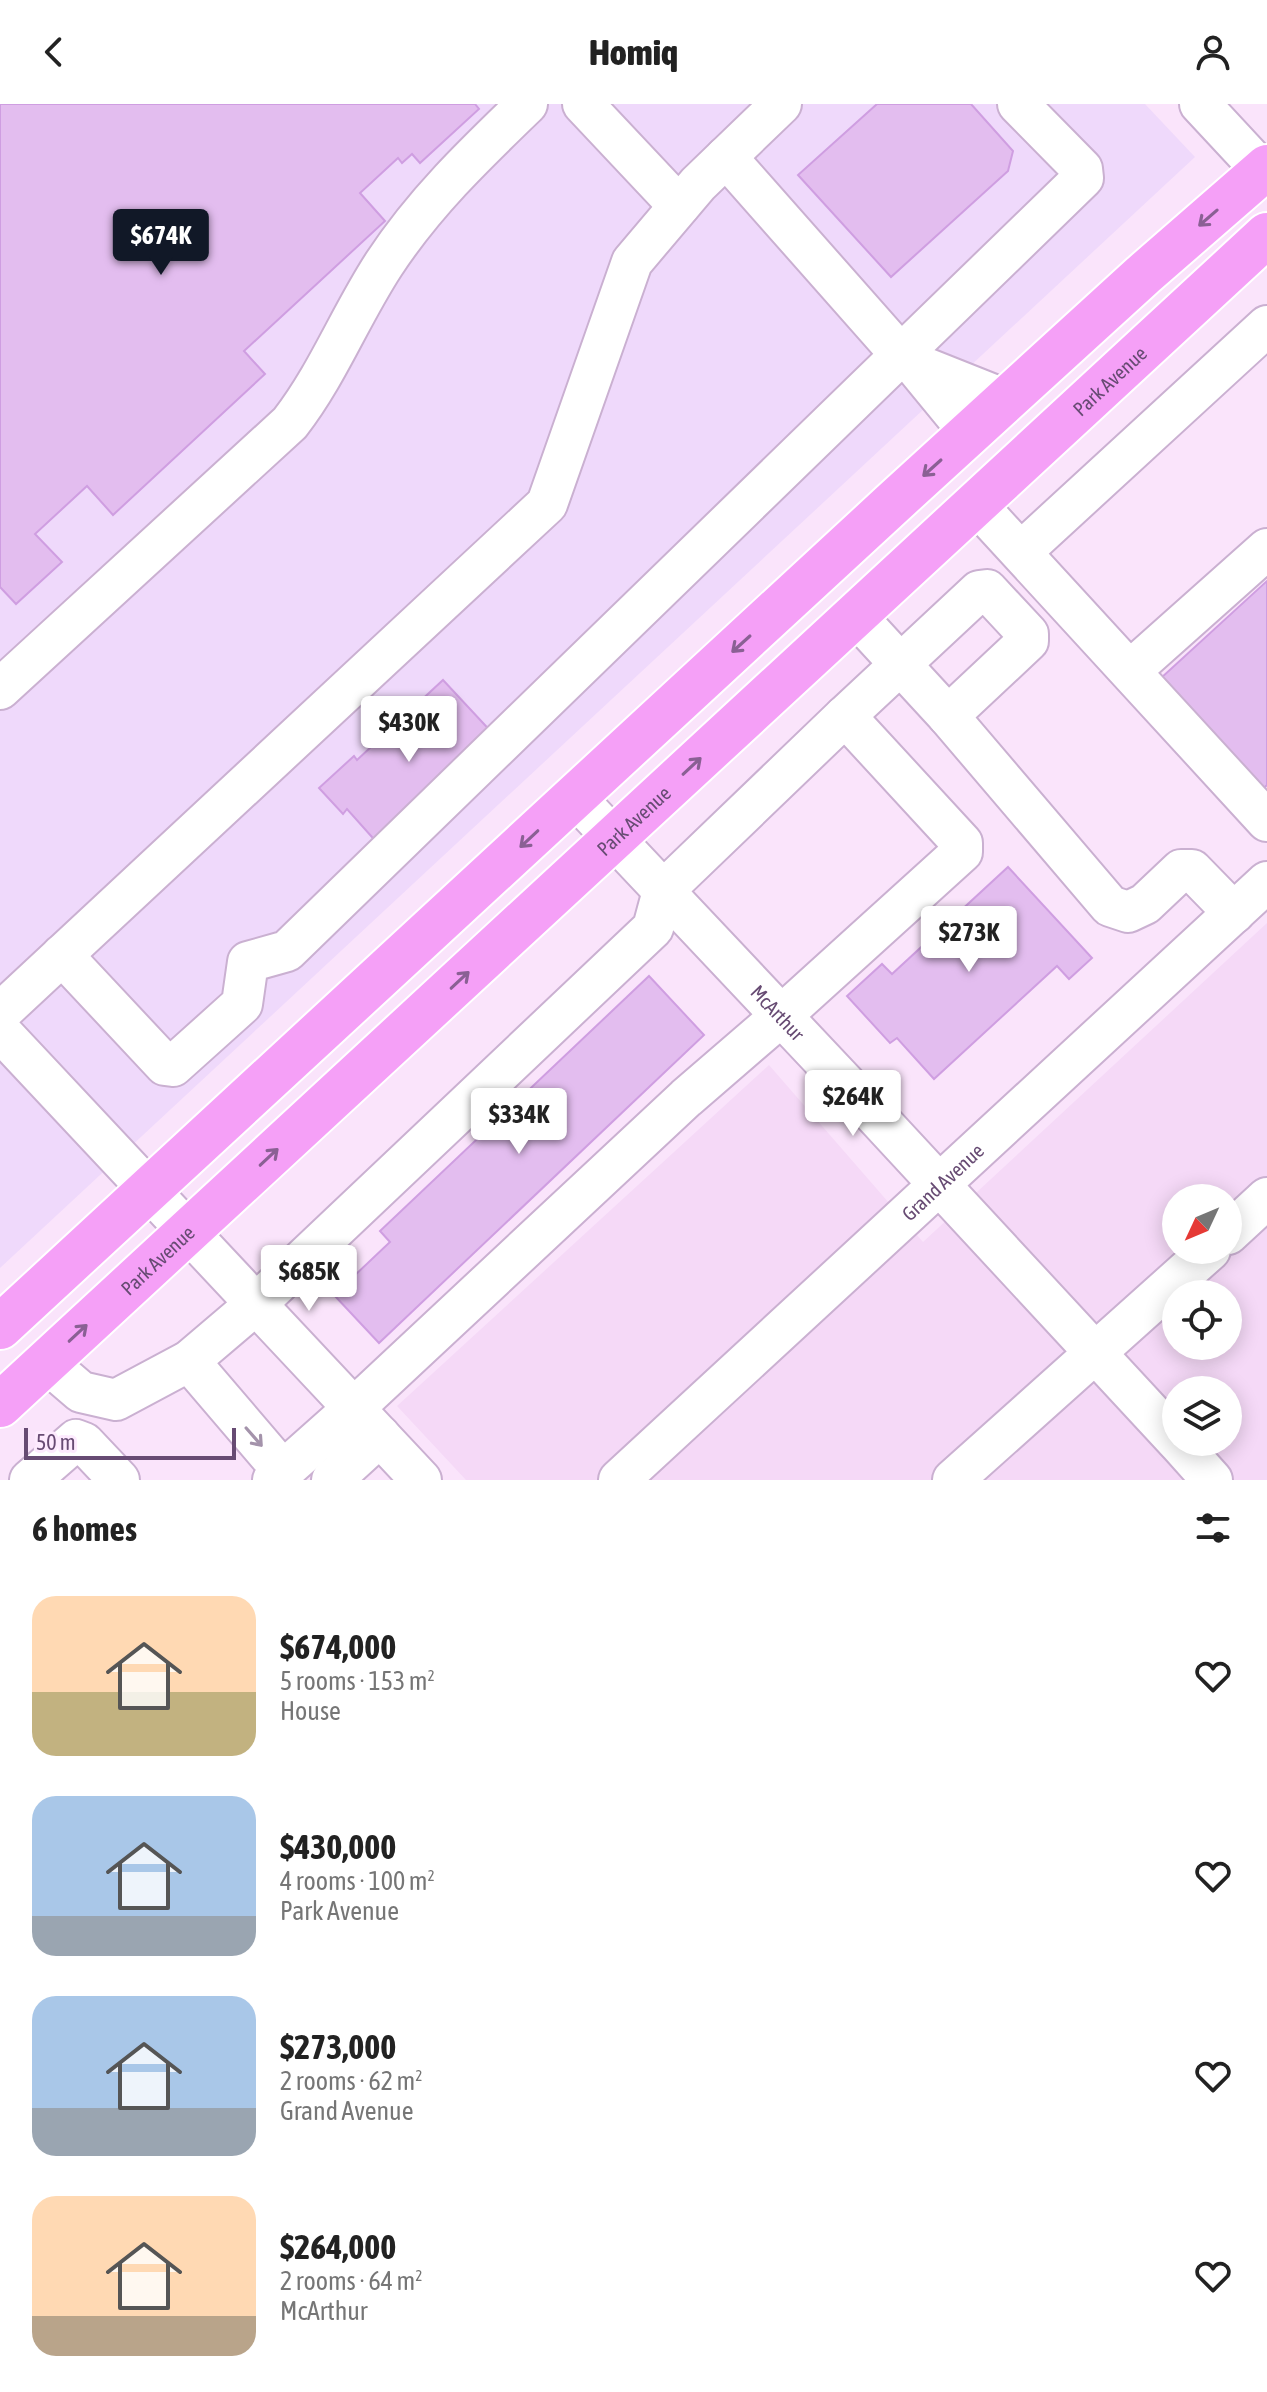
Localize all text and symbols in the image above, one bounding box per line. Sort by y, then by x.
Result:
icon: back [32,30,76,74]
icon: person [1191,30,1235,74]
text: Homiq [589,31,678,73]
pin: $674K [105,209,217,277]
one-way arrow [1199,209,1219,227]
text: $674K [131,220,191,250]
street label: Park Avenue [1068,341,1151,420]
one-way arrow [922,458,942,477]
one-way arrow [731,635,751,654]
pin: $430K [353,696,465,764]
text: $430K [379,707,439,737]
one-way arrow [682,756,702,775]
street label: Park Avenue [592,781,675,860]
one-way arrow [519,829,539,848]
pin: $273K [913,906,1025,974]
text: $273K [939,917,999,947]
one-way arrow [450,971,470,990]
street label: McArthur [747,980,810,1046]
pin: $264K [797,1070,909,1138]
text: $264K [823,1081,883,1111]
pin: $334K [463,1088,575,1156]
text: $334K [489,1099,549,1129]
street label: Grand Avenue [897,1138,988,1225]
one-way arrow [259,1147,279,1166]
north arrow [1162,1184,1242,1264]
map controls [1162,1184,1242,1456]
street label: Park Avenue [116,1220,199,1299]
pin: $685K [253,1245,365,1313]
text: $685K [279,1256,339,1286]
button: locate [1162,1280,1242,1360]
one-way arrow [68,1323,88,1342]
button: layers [1162,1376,1242,1456]
scale bar [24,1424,236,1460]
one-way arrow [245,1427,263,1447]
text: 50 m [36,1429,76,1455]
icon: filters [1191,1506,1235,1550]
text: 6 homes [32,1509,137,1548]
text: $674,000 [280,1627,396,1666]
icon: home [96,1628,192,1724]
icon: heart [1191,1654,1235,1698]
text: 5 rooms · 153 m² [280,1666,435,1696]
text: House [280,1696,341,1726]
text: $430,000 [280,1827,396,1866]
icon: home [96,1828,192,1924]
icon: heart [1191,1854,1235,1898]
text: 4 rooms · 100 m² [280,1866,435,1896]
text: Park Avenue [280,1896,399,1926]
text: $273,000 [280,2027,396,2066]
icon: home [96,2028,192,2124]
icon: heart [1191,2054,1235,2098]
text: 2 rooms · 62 m² [280,2066,422,2096]
text: Grand Avenue [280,2096,413,2126]
text: $264,000 [280,2227,396,2266]
icon: home [96,2228,192,2324]
icon: heart [1191,2254,1235,2298]
text: 2 rooms · 64 m² [280,2266,422,2296]
text: McArthur [280,2296,368,2326]

